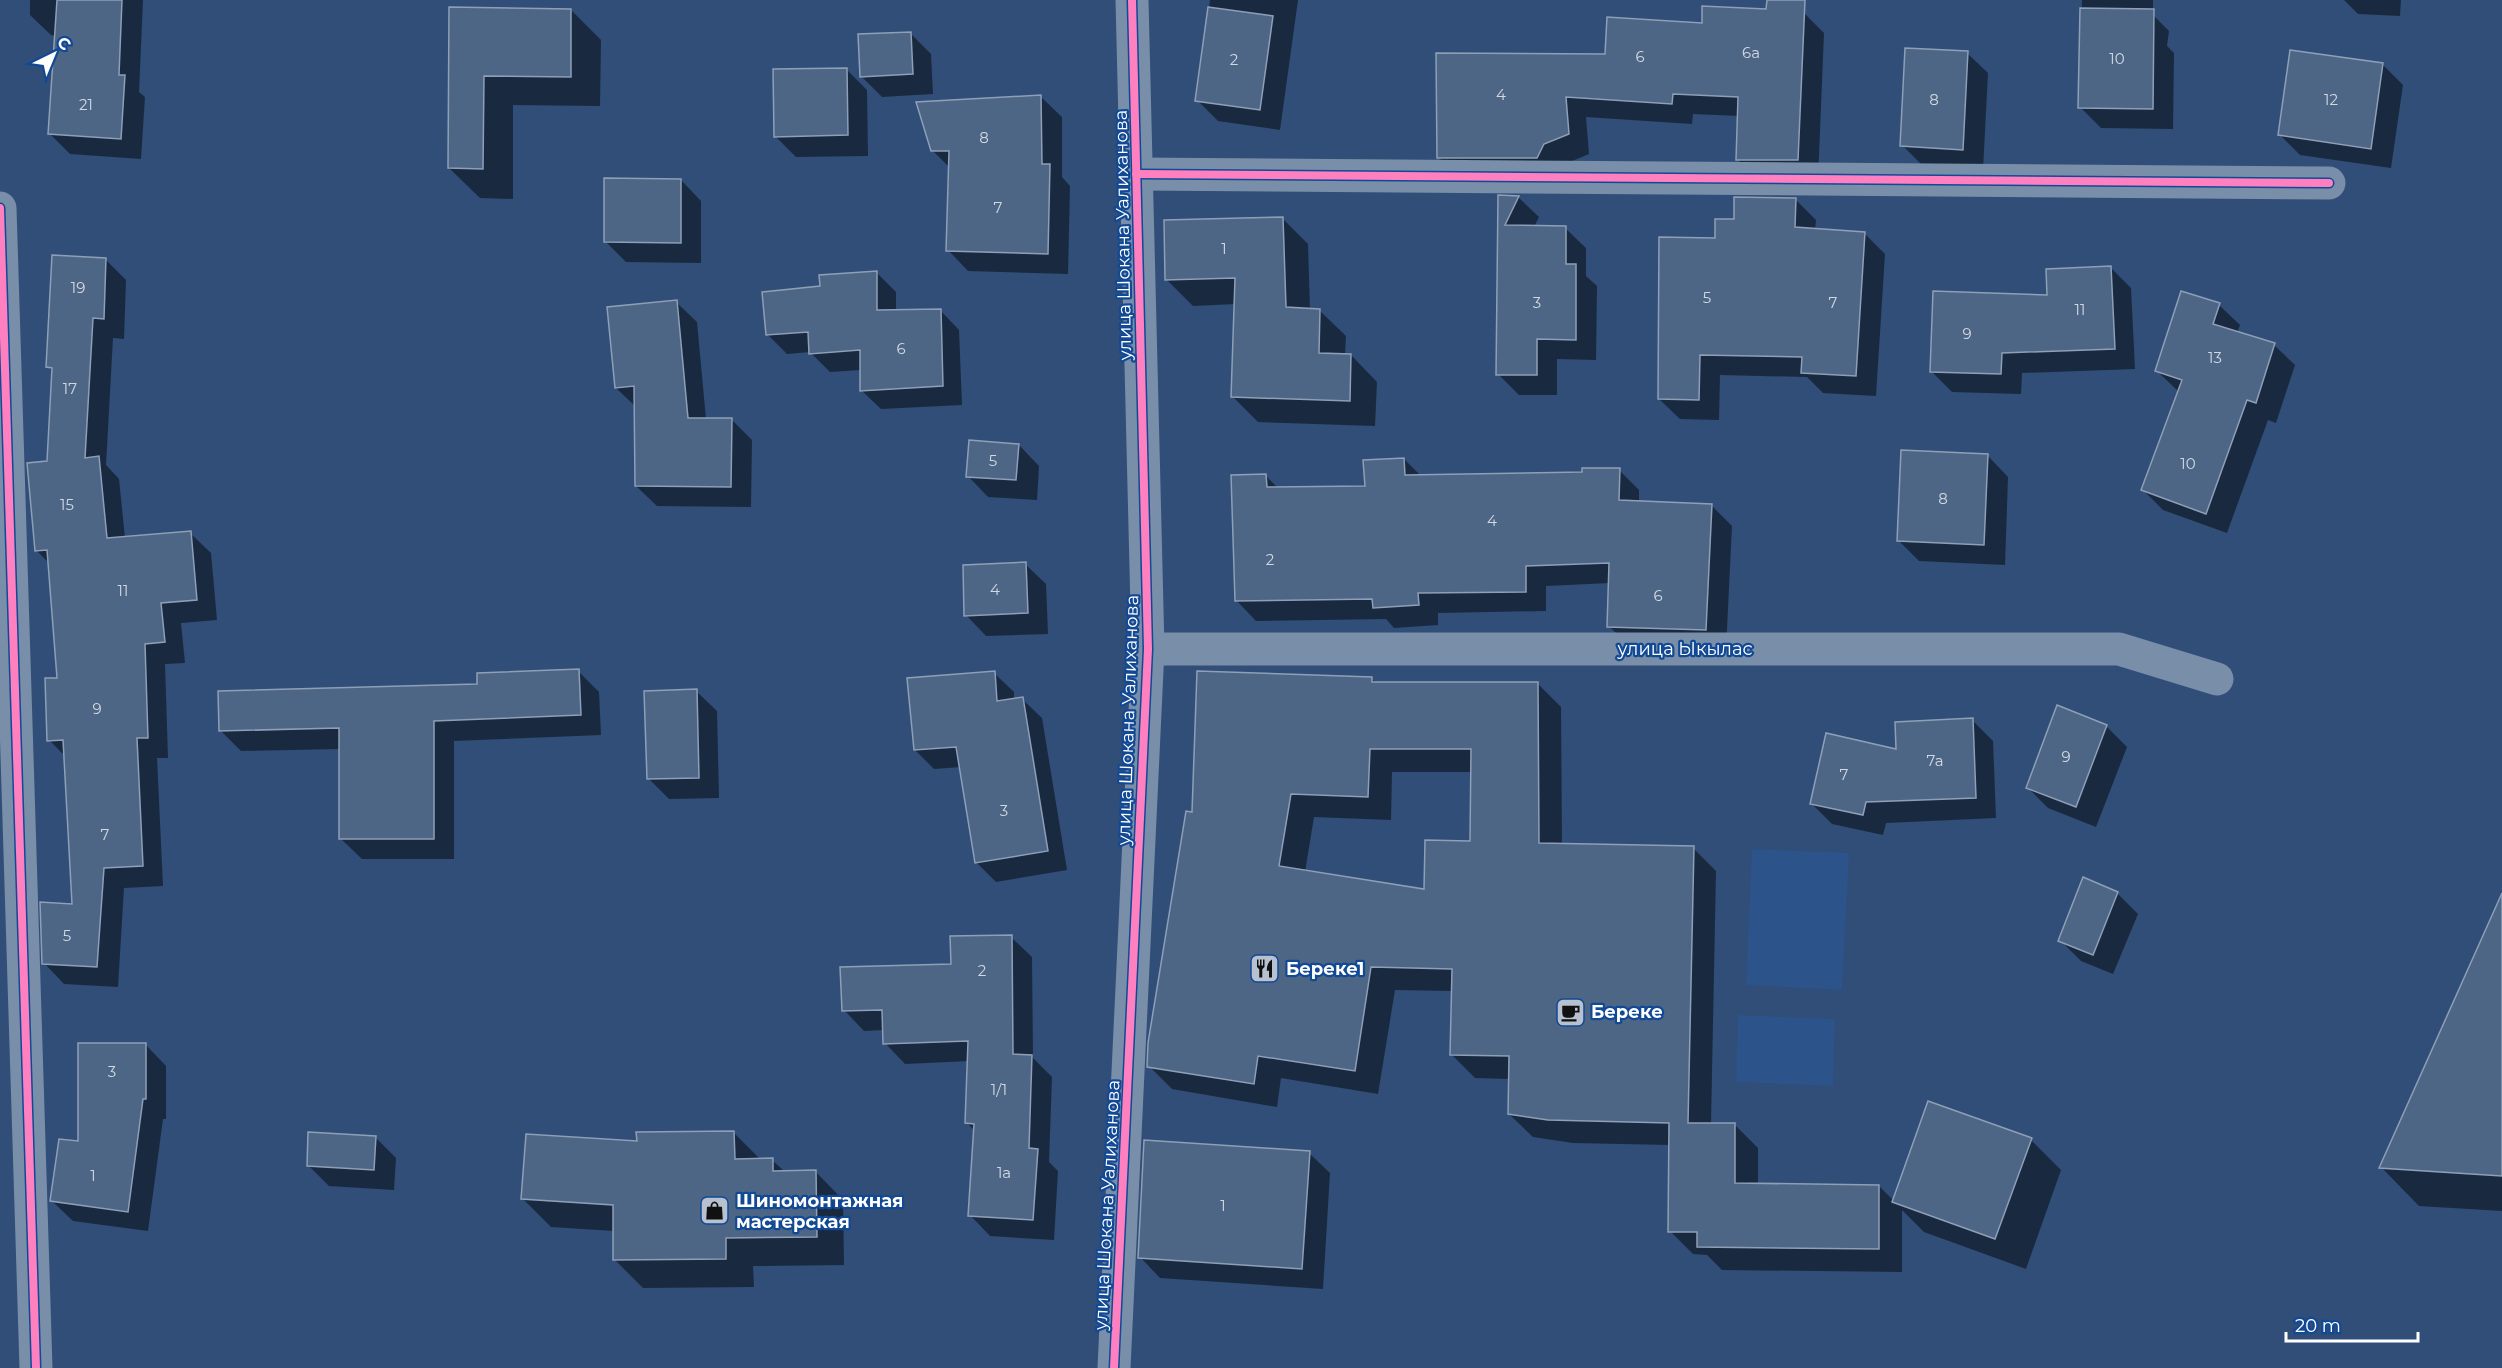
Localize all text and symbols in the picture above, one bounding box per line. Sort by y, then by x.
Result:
north arrow [24,24,84,84]
text: С [53,32,75,55]
house number: 6а [1742,43,1760,62]
house number: 6 [1635,47,1645,66]
house number: 10 [2109,49,2125,68]
house number: 2 [1230,50,1238,69]
house number: 4 [1496,85,1506,104]
house number: 8 [1929,90,1939,109]
house number: 12 [2324,90,2338,109]
house number: 21 [79,95,93,114]
street label: улица Шокана Уалиханова [1110,110,1136,361]
house number: 8 [979,128,989,147]
house number: 7 [994,198,1003,217]
house number: 1 [1221,239,1227,258]
house number: 19 [71,278,85,297]
house number: 5 [1703,288,1711,307]
house number: 3 [1533,293,1541,312]
house number: 7 [1829,293,1838,312]
house number: 11 [2075,300,2085,319]
house number: 9 [1962,324,1972,343]
house number: 6 [896,339,906,358]
house number: 13 [2208,348,2222,367]
house number: 17 [63,379,77,398]
house number: 5 [989,451,997,470]
house number: 10 [2180,454,2196,473]
house number: 8 [1938,489,1948,508]
house number: 15 [60,495,74,514]
house number: 4 [1487,511,1497,530]
house number: 2 [1266,550,1274,569]
house number: 4 [990,580,1000,599]
house number: 11 [118,581,128,600]
house number: 6 [1653,586,1663,605]
street label: улица Шокана Уалиханова [1113,594,1143,847]
street label: улица Ыкылас [1616,638,1753,660]
house number: 9 [92,699,102,718]
house number: 9 [2061,747,2071,766]
house number: 7а [1927,751,1944,770]
house number: 7 [1840,765,1849,784]
house number: 3 [1000,801,1008,820]
house number: 7 [101,825,110,844]
house number: 5 [63,926,71,945]
restaurant icon: Береке1 [1249,953,1281,985]
place label: Береке1 [1286,958,1364,980]
house number: 2 [978,961,986,980]
cafe icon: Береке [1554,996,1586,1028]
place label: Береке [1591,1001,1663,1023]
house number: 3 [108,1062,116,1081]
street label: улица Шокана Уалиханова [1089,1079,1125,1332]
house number: 1/1 [991,1080,1007,1099]
house number: 1а [997,1163,1011,1182]
house number: 1 [90,1166,96,1185]
place label: Шиномонтажная мастерская [736,1190,903,1233]
shop icon: Шиномонтажная мастерская [699,1195,731,1227]
house number: 1 [1220,1196,1226,1215]
scale bar [2286,1305,2418,1343]
text: 20 m [2295,1315,2341,1337]

